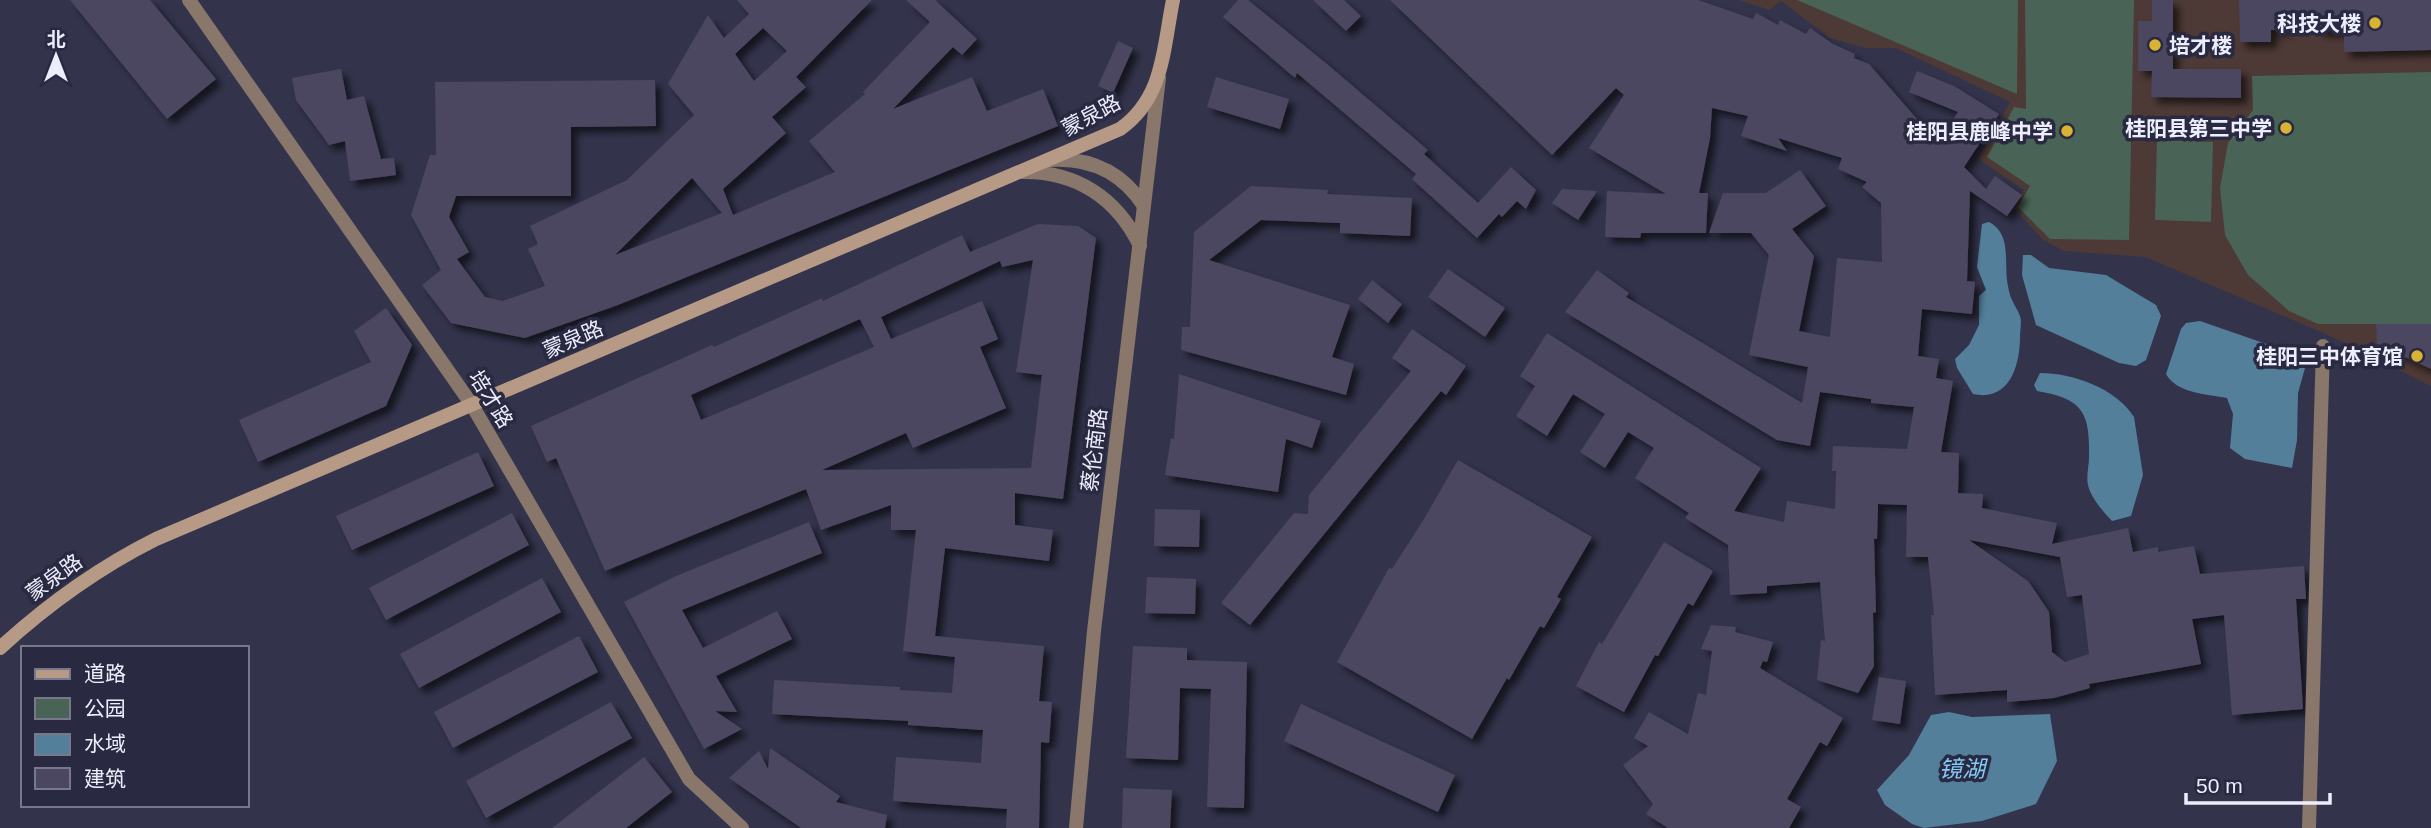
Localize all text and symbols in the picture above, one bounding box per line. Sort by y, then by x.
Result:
place label: 科技大楼 [2277,12,2361,35]
marker: 科技大楼 [2367,15,2383,31]
north arrow [21,21,91,91]
text: 北 [46,29,66,50]
place label: 培才楼 [2169,34,2232,57]
marker: 培才楼 [2147,37,2163,53]
street label: 蒙泉路 [1058,90,1124,140]
place label: 桂阳县第三中学 [2125,117,2272,140]
place label: 桂阳县鹿峰中学 [1906,120,2053,143]
marker: 桂阳县第三中学 [2278,120,2294,136]
marker: 桂阳县鹿峰中学 [2059,123,2075,139]
street label: 蒙泉路 [540,316,606,362]
place label: 桂阳三中体育馆 [2256,345,2403,368]
marker: 桂阳三中体育馆 [2409,348,2425,364]
street label: 培才路 [465,366,517,432]
street label: 蔡伦南路 [1077,407,1111,493]
street label: 蒙泉路 [22,549,86,605]
legend [21,646,248,807]
text: 道路 [84,662,126,685]
text: 公园 [84,697,126,720]
text: 水域 [84,732,126,755]
water label: 镜湖 [1939,756,1988,782]
scale bar [2186,762,2330,806]
text: 建筑 [84,767,126,790]
text: 50 m [2196,774,2243,797]

